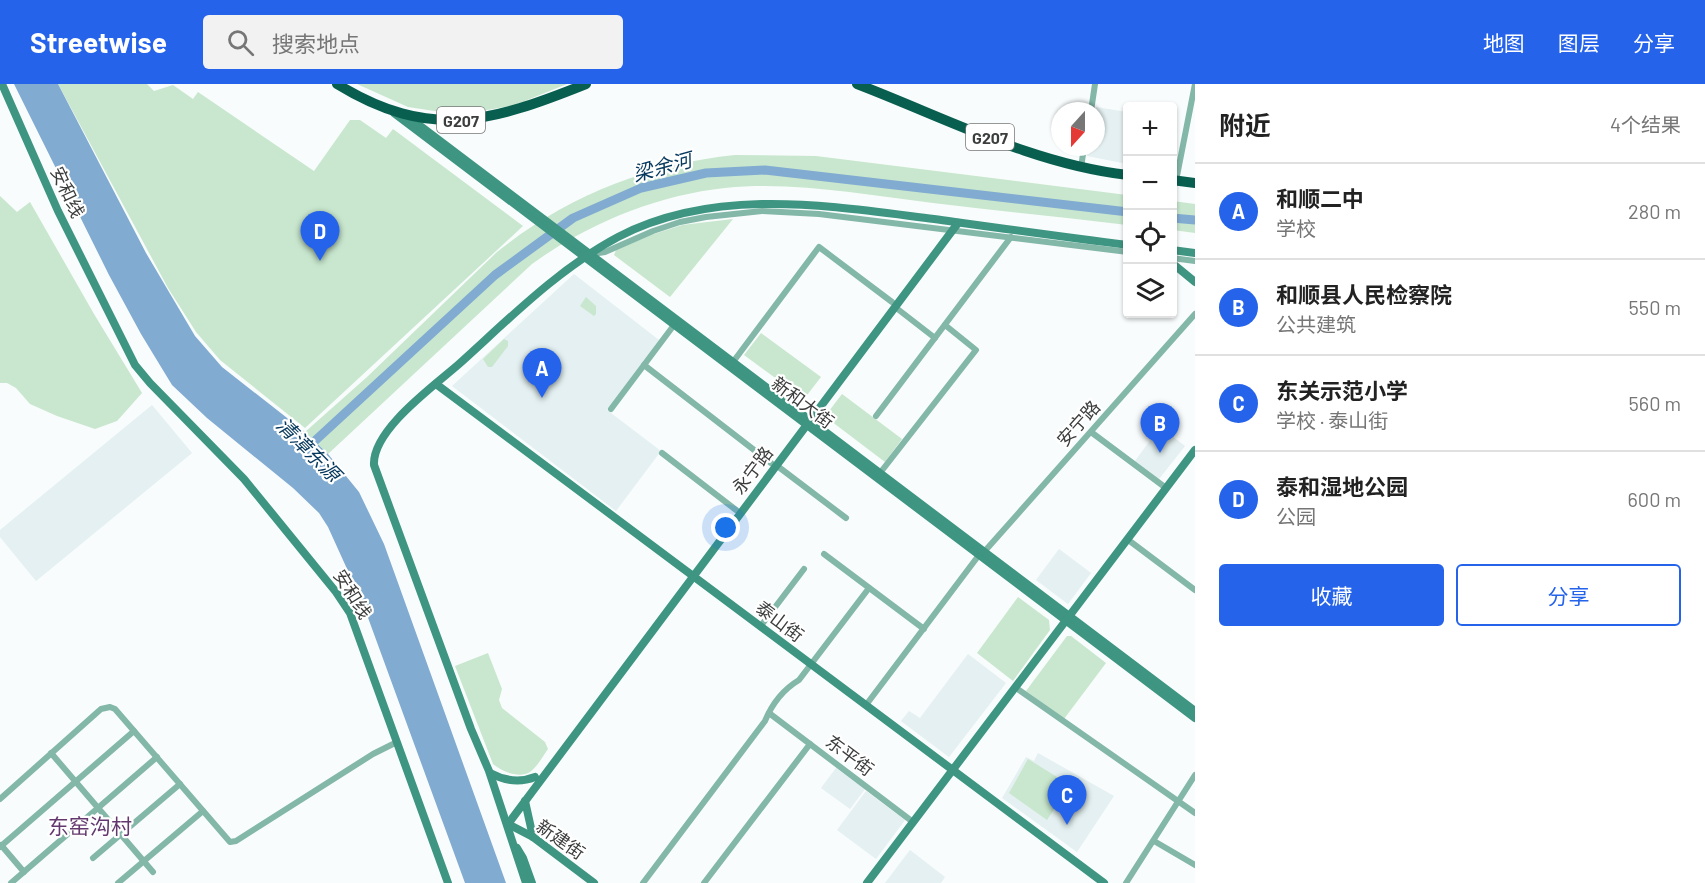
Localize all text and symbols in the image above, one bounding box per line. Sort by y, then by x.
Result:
search box [203,15,623,69]
text: Streetwise [30,25,167,59]
icon: search [224,26,257,59]
text: 搜索地点 [272,30,360,56]
text: 地图 [1483,30,1525,55]
text: 图层 [1558,30,1600,55]
text: 分享 [1633,30,1675,55]
north arrow [1051,102,1105,156]
map controls [1123,102,1177,318]
button: + [1123,102,1177,156]
road number: G207 [437,107,485,133]
text: 附近 [1219,109,1271,140]
text: 4个结果 [1610,112,1681,136]
road number: G207 [966,124,1014,150]
water label: 梁余河 [630,146,698,185]
button: − [1123,156,1177,210]
street label: 安和线 [47,163,89,221]
text: 和顺二中 [1276,185,1364,211]
text: A [1232,199,1245,223]
text: 280 m [1628,199,1681,223]
button: locate [1123,210,1177,264]
pin: D [300,212,340,261]
text: 学校 [1276,216,1316,240]
button: layers [1123,264,1177,318]
text: 和顺县人民检察院 [1276,281,1452,307]
text: B [1232,295,1245,319]
text: 550 m [1629,295,1681,319]
text: 公共建筑 [1276,312,1356,336]
pin: A [522,348,562,398]
street label: 新和大街 [768,372,838,432]
text: 东关示范小学 [1276,377,1408,403]
text: C [1232,391,1245,415]
text: 560 m [1629,391,1681,415]
street label: 安宁路 [1052,396,1104,450]
pin: B [1140,404,1180,453]
text: 学校 · 泰山街 [1276,408,1388,432]
water label: 清漳东源 [272,412,348,488]
street label: 永宁路 [727,442,777,498]
text: 泰和湿地公园 [1276,473,1408,499]
text: D [1232,487,1245,511]
text: 600 m [1628,487,1681,511]
text: 公园 [1276,504,1316,528]
your location [711,513,740,542]
button: 收藏 [1219,564,1444,626]
button: 分享 [1456,564,1681,626]
street label: 安和线 [329,565,377,623]
street label: 泰山街 [752,596,808,646]
street label: 东平街 [822,730,878,780]
pin: C [1048,776,1086,825]
district label: 东窑沟村 [48,813,132,838]
street label: 新建街 [533,815,589,863]

